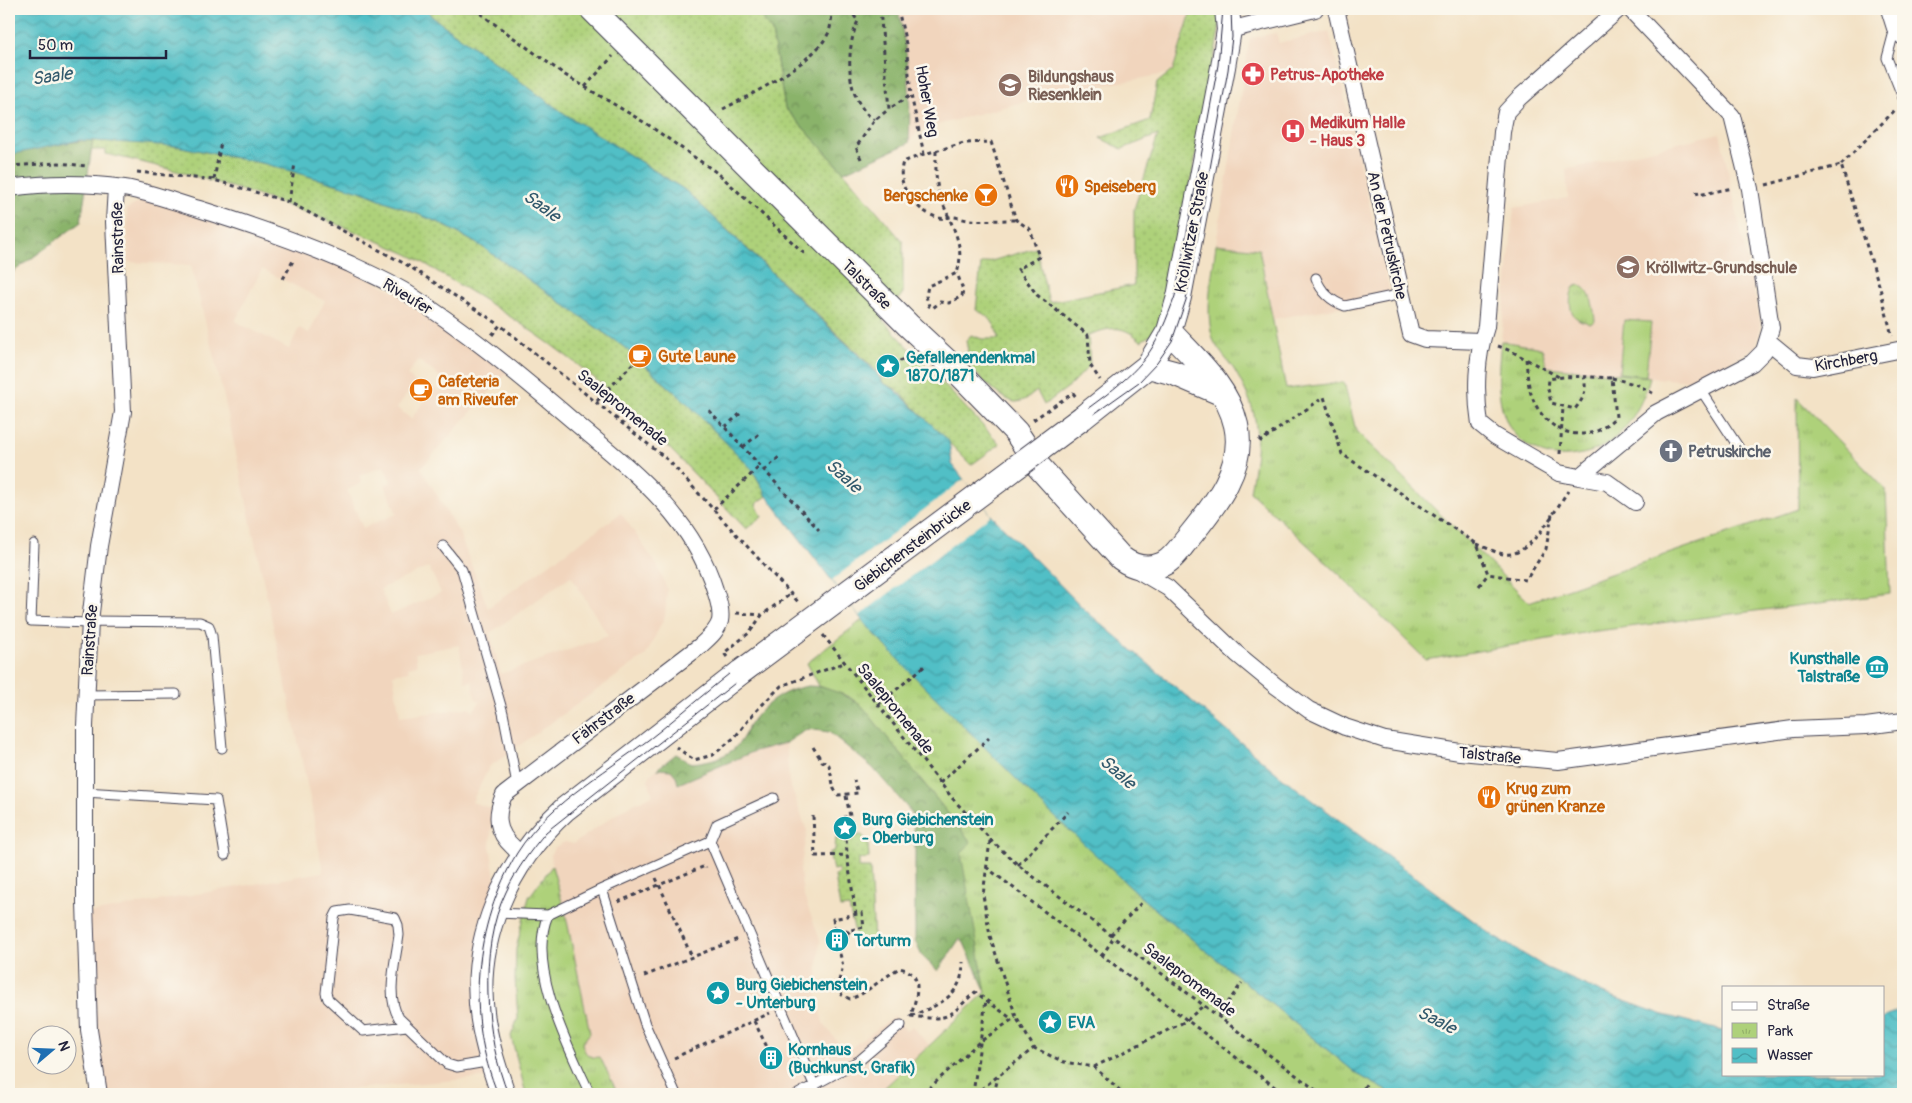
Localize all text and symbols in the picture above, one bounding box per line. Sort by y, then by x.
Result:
scale bar [30,28,166,60]
text: 50 m [38,36,73,55]
pharmacy icon: Petrus-Apotheke [1240,61,1266,87]
water label: Saale [30,62,76,91]
street label: Hoher Weg [911,64,943,139]
place label: Petrus-Apotheke [1270,65,1385,85]
place label: Bildungshaus Riesenklein [1028,67,1115,105]
school or university icon: Bildungshaus Riesenklein [997,72,1023,98]
place label: Medikum Halle - Haus 3 [1310,113,1406,151]
hospital icon: Medikum Halle - Haus 3 [1280,118,1306,144]
street label: An der Petruskirche [1363,169,1412,301]
street label: Kröllwitzer Straße [1170,170,1214,294]
restaurant icon: Speiseberg [1054,173,1080,199]
place label: Speiseberg [1084,177,1156,197]
bar icon: Bergschenke [973,182,999,208]
water label: Saale [519,185,567,229]
place label: Bergschenke [883,186,969,206]
street label: Rainstraße [107,202,129,274]
school or university icon: Kröllwitz-Grundschule [1615,254,1641,280]
street label: Talstraße [837,256,896,314]
place label: Kröllwitz-Grundschule [1646,258,1798,278]
street label: Riveufer [379,274,436,320]
cafe icon: Gute Laune [627,343,653,369]
street label: Kirchberg [1813,346,1879,376]
place label: Gute Laune [658,347,737,367]
place label: Gefallenendenkmal 1870/1871 [906,348,1036,386]
place icon: Gefallenendenkmal 1870/1871 [875,353,901,379]
street label: Saalepromenade [573,365,672,451]
place label: Cafeteria am Riveufer [438,372,518,410]
cafe icon: Cafeteria am Riveufer [408,377,434,403]
church icon: Petruskirche [1658,438,1684,464]
place label: Petruskirche [1688,442,1772,462]
water label: Saale [821,454,868,500]
street label: Giebichensteinbrücke [850,495,975,596]
street label: Rainstraße [78,604,102,676]
place label: Kunsthalle Talstraße [1790,649,1861,687]
museum icon: Kunsthalle Talstraße [1864,654,1890,680]
street label: Saalepromenade [852,659,938,758]
street label: Fährstraße [568,689,639,749]
street label: Talstraße [1458,743,1522,769]
water label: Saale [1095,750,1142,796]
place label: Krug zum grünen Kranze [1506,779,1606,817]
restaurant icon: Krug zum grünen Kranze [1476,784,1502,810]
place label: Burg Giebichenstein - Oberburg [862,810,994,848]
place icon: Burg Giebichenstein - Oberburg [832,815,858,841]
building icon: Torturm [824,927,850,953]
place label: Torturm [853,931,911,951]
street label: Saalepromenade [1139,938,1240,1021]
place label: Burg Giebichenstein - Unterburg [736,975,868,1013]
place icon: Burg Giebichenstein - Unterburg [705,980,731,1006]
legend [1722,986,1884,1076]
text: Straße [1767,996,1810,1015]
water label: Saale [1414,1001,1462,1041]
place icon: EVA [1037,1009,1063,1035]
place label: EVA [1068,1013,1096,1033]
text: Park [1767,1022,1794,1041]
north arrow [28,1026,78,1076]
text: N [54,1039,73,1053]
place label: Kornhaus (Buchkunst, Grafik) [788,1040,916,1078]
building icon: Kornhaus (Buchkunst, Grafik) [758,1045,784,1071]
text: Wasser [1767,1046,1814,1065]

